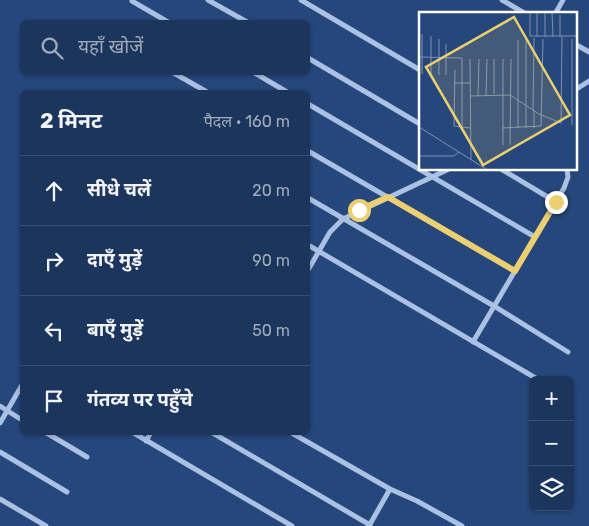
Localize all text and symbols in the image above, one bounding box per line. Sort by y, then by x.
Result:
inset map [419,12,576,170]
search box [20,20,310,75]
icon: search [38,34,66,62]
text: यहाँ खोजें [78,35,143,58]
text: 2 मिनट [40,108,102,133]
text: पैदल · 160 m [204,112,290,131]
icon: ahead [40,177,68,205]
text: सीधे चलें [87,178,151,201]
text: 20 m [252,181,290,200]
route end [545,191,568,214]
route start [348,199,371,222]
icon: right [40,247,68,275]
text: दाएँ मुड़ें [87,248,142,271]
text: 90 m [252,251,290,270]
icon: left [40,317,68,345]
text: बाएँ मुड़ें [87,318,143,341]
text: 50 m [252,321,290,340]
map controls [529,376,574,511]
button: + [529,376,574,421]
icon: arrive [40,387,68,415]
text: गंतव्य पर पहुँचे [87,388,193,411]
button: − [529,421,574,466]
button: layers [529,466,574,511]

